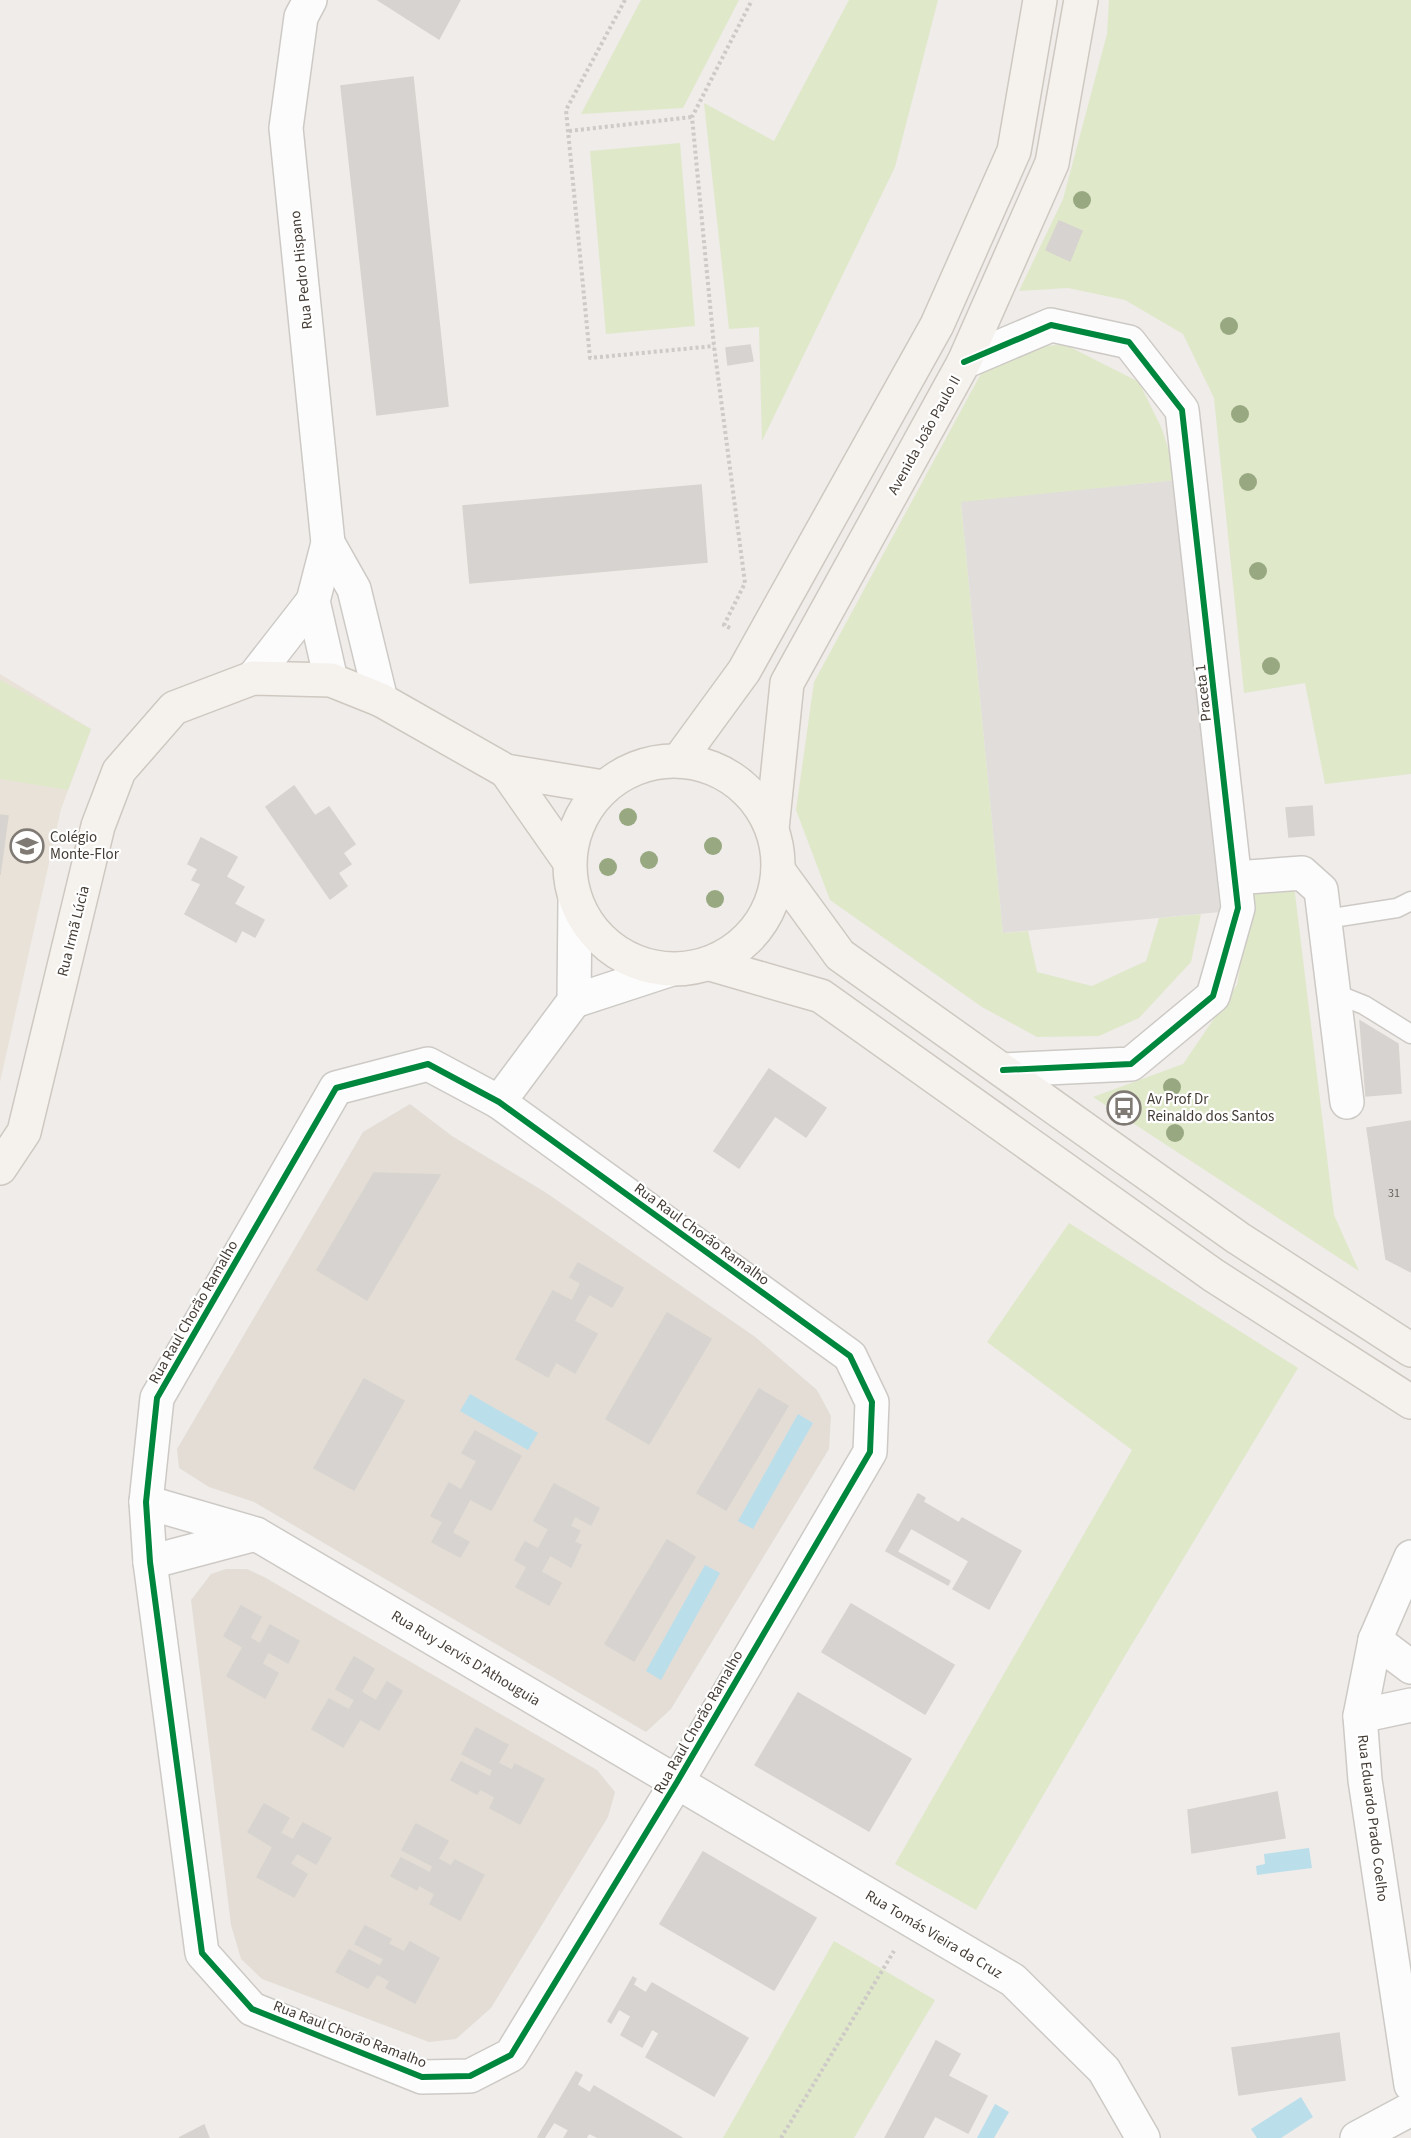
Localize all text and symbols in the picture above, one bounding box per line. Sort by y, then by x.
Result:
street label: Rua Pedro Hispano [285,210,318,330]
street label: Avenida João Paulo II [883,372,966,499]
street label: Praceta 1 [1190,663,1217,723]
place label: Colégio Monte-Flor [50,827,120,865]
school or university icon: Colégio Monte-Flor [9,828,45,864]
street label: Rua Irmã Lúcia [52,884,95,979]
place label: Av Prof Dr Reinaldo dos Santos [1147,1089,1274,1127]
bus stop icon: Av Prof Dr Reinaldo dos Santos [1106,1090,1142,1126]
street label: Rua Raul Chorão Ramalho [630,1178,774,1291]
house number: 31 [1388,1185,1400,1202]
street label: Rua Raul Chorão Ramalho [144,1236,243,1388]
street label: Rua Ruy Jervis D'Athouguia [387,1605,544,1711]
street label: Rua Raul Chorão Ramalho [649,1646,748,1798]
street label: Rua Eduardo Prado Coelho [1352,1733,1393,1903]
street label: Rua Tomás Vieira da Cruz [861,1885,1006,1984]
street label: Rua Raul Chorão Ramalho [270,1995,430,2073]

